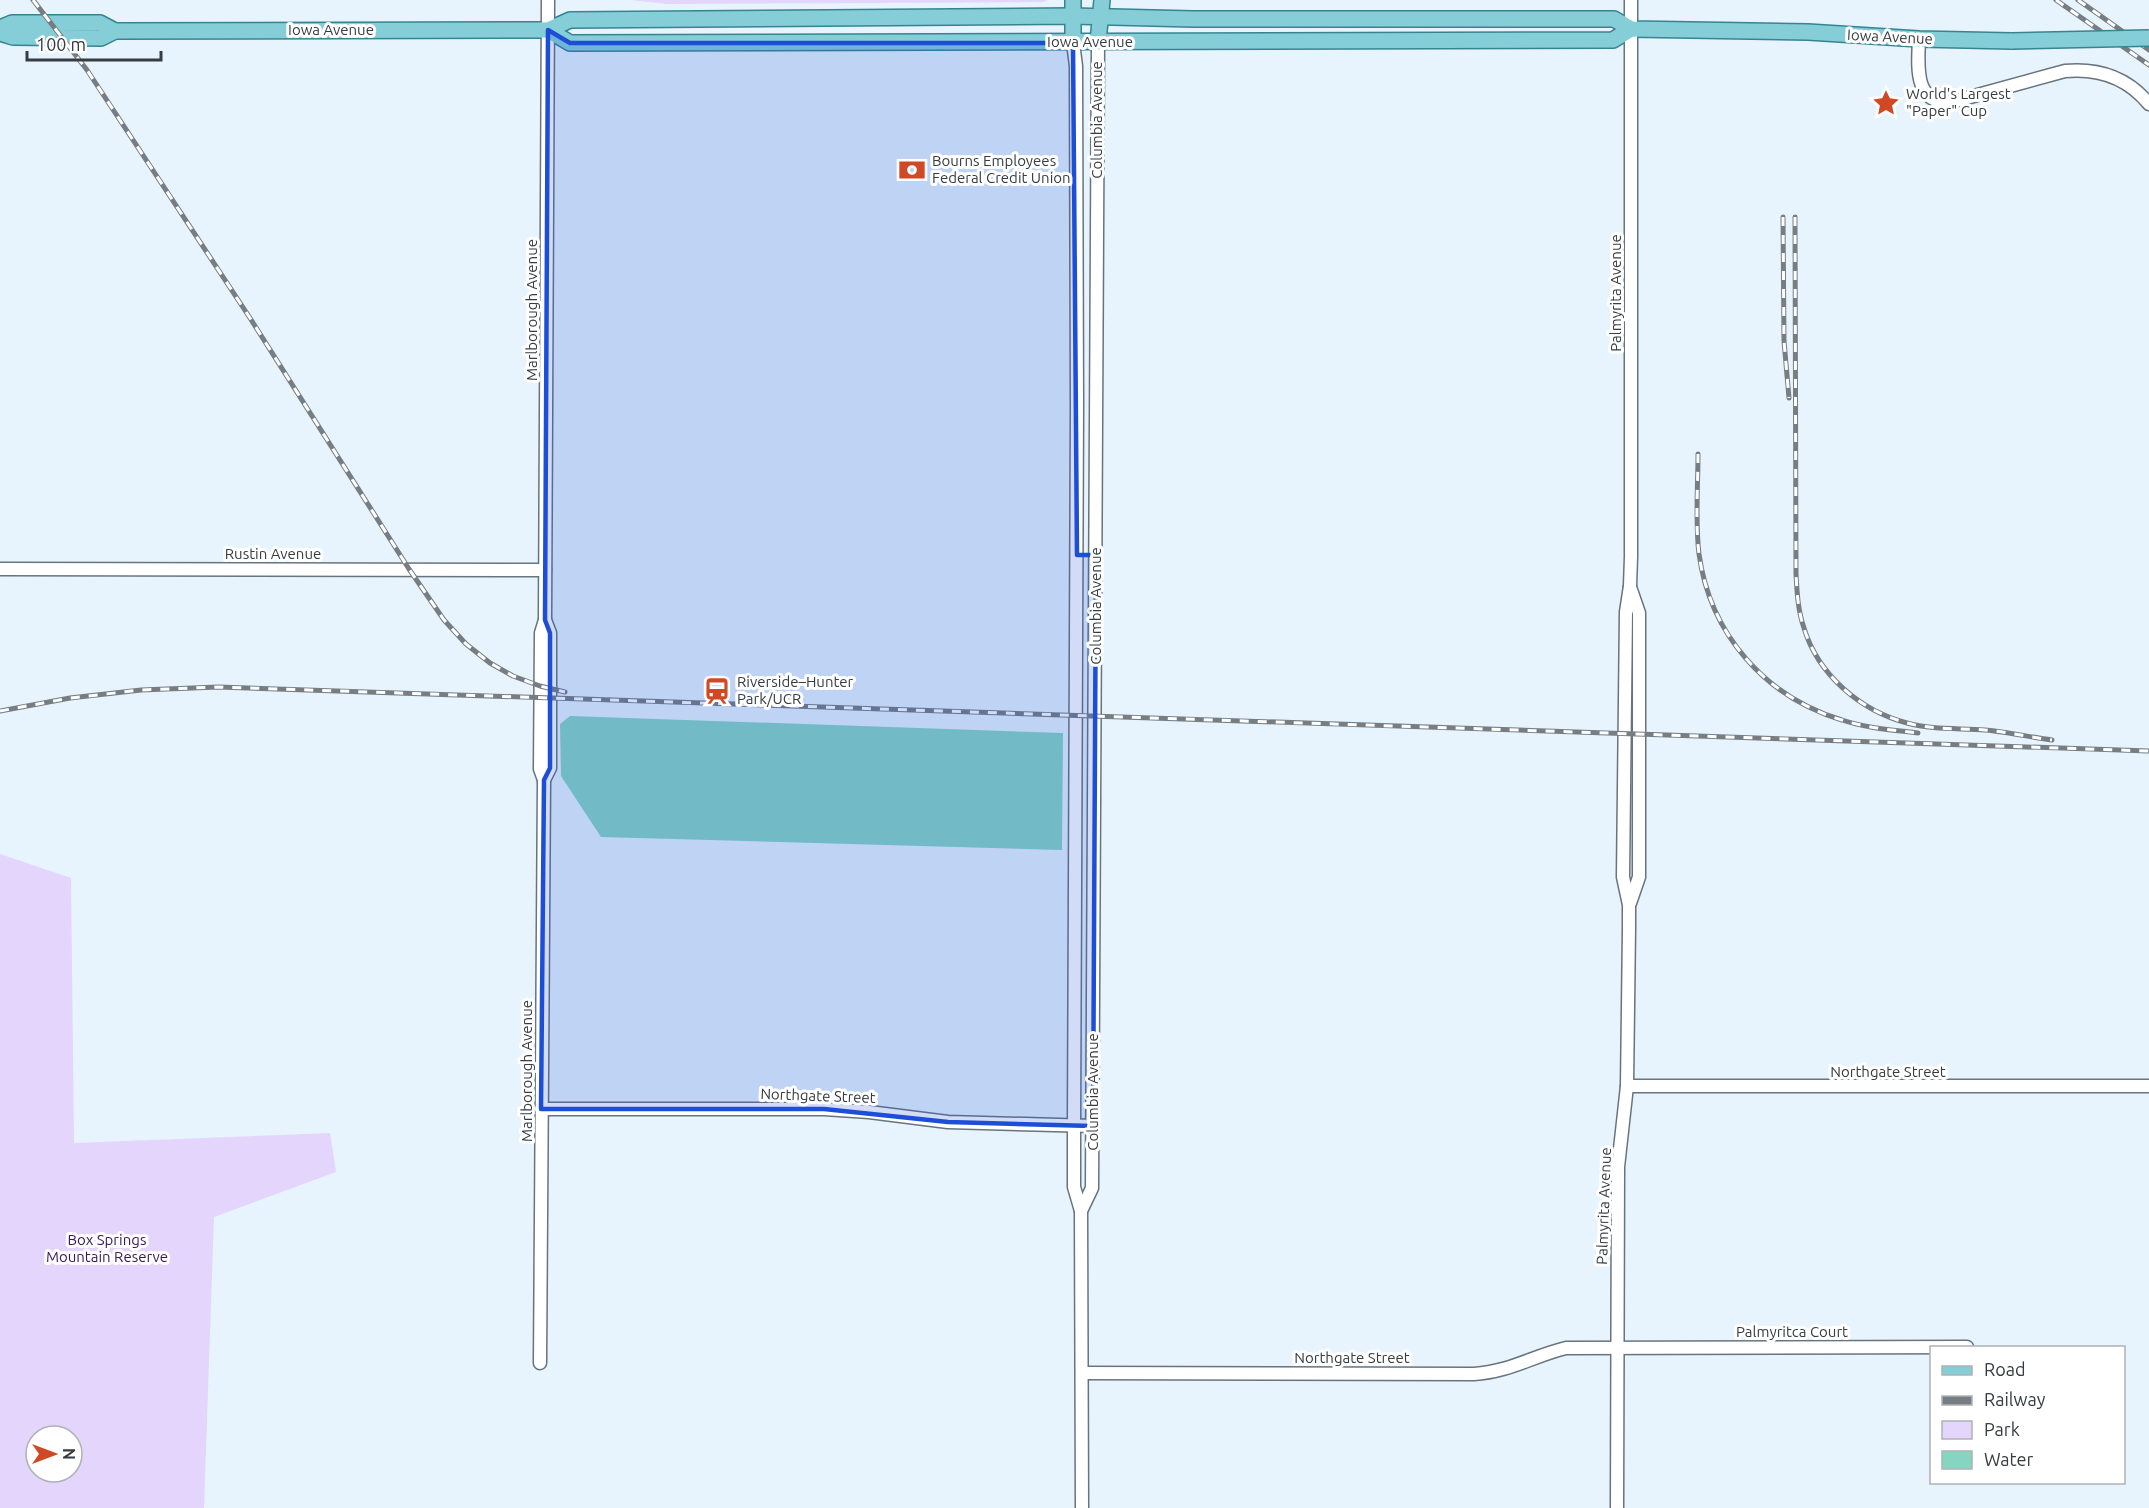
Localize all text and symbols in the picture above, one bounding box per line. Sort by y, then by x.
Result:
street label: Iowa Avenue [288,21,374,38]
scale bar [27,24,160,62]
street label: Iowa Avenue [1847,26,1933,47]
street label: Iowa Avenue [1047,33,1133,50]
text: 100 m [36,34,86,54]
street label: Columbia Avenue [1088,61,1105,179]
place label: World's Largest "Paper" Cup [1906,85,2011,119]
place icon: World's Largest "Paper" Cup [1871,88,1901,118]
place label: Bourns Employees Federal Credit Union [932,152,1071,186]
bank icon: Bourns Employees Federal Credit Union [897,155,927,185]
street label: Palmyrita Avenue [1607,234,1624,352]
street label: Marlborough Avenue [523,239,540,381]
street label: Rustin Avenue [225,545,321,562]
street label: Columbia Avenue [1087,547,1104,665]
place label: Riverside–Hunter Park/UCR [737,673,854,707]
station icon: Riverside–Hunter Park/UCR [702,676,732,706]
street label: Marlborough Avenue [518,1000,535,1142]
street label: Columbia Avenue [1084,1033,1101,1151]
street label: Northgate Street [1830,1063,1946,1080]
street label: Northgate Street [760,1085,876,1106]
street label: Palmyrita Avenue [1593,1147,1614,1265]
park label: Box Springs Mountain Reserve [46,1231,168,1265]
street label: Palmyritca Court [1736,1323,1848,1340]
legend [1930,1346,2125,1484]
street label: Northgate Street [1294,1349,1410,1366]
text: Road [1984,1359,2026,1379]
text: Railway [1984,1389,2046,1409]
text: Park [1984,1419,2020,1439]
north arrow [24,1424,84,1484]
text: N [60,1448,78,1460]
text: Water [1984,1449,2034,1469]

